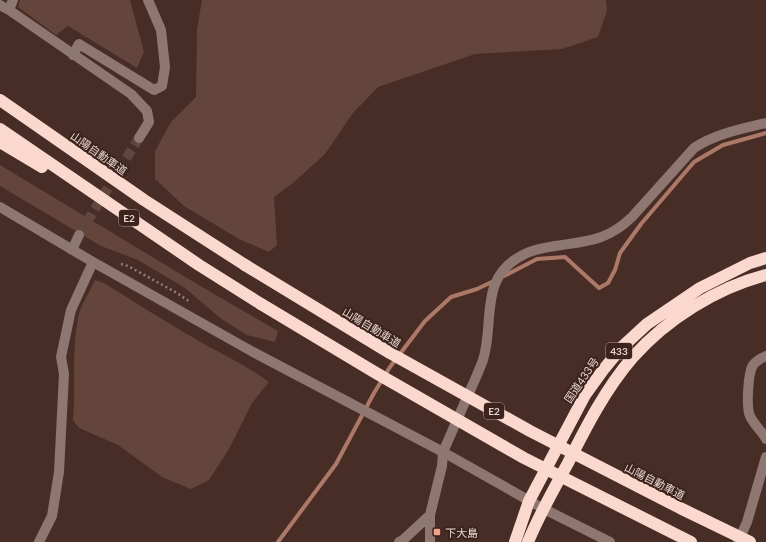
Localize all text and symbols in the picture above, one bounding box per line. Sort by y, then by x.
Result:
street label: 山陽自動車道 [68,129,130,177]
road number: E2 [119,210,139,226]
street label: 山陽自動車道 [340,304,404,350]
road number: 433 [606,343,632,359]
street label: 国道433号 [561,355,601,405]
road number: E2 [484,403,504,419]
street label: 山陽自動車道 [623,460,687,502]
place label: 下大島 [445,526,478,539]
marker: 下大島 [432,527,442,537]

